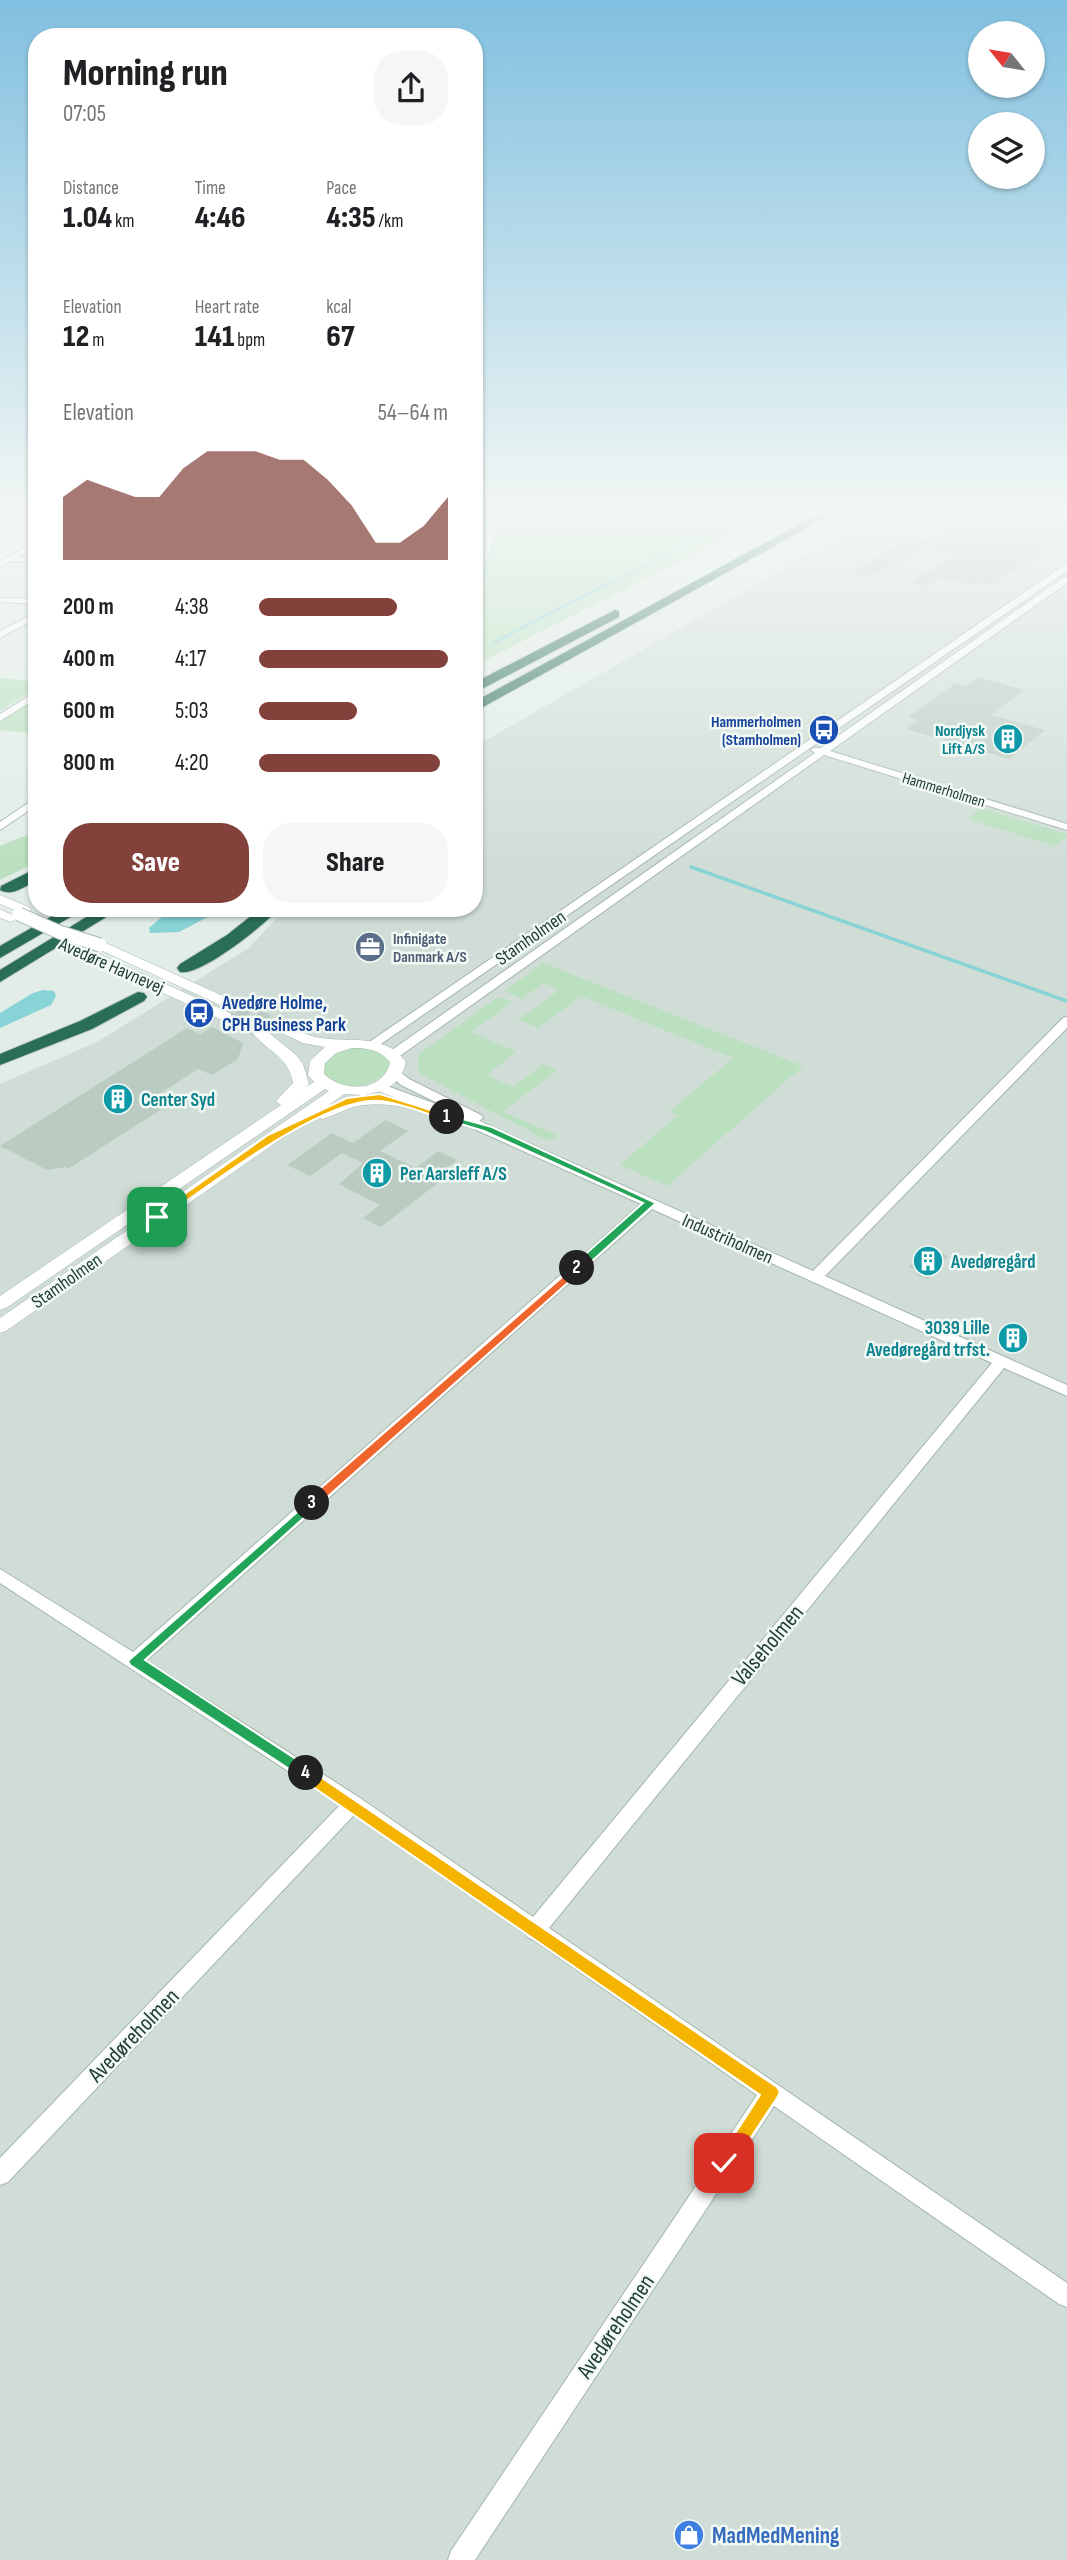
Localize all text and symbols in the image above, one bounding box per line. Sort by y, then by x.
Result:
north arrow [968,21,1045,98]
map controls [968,21,1045,189]
text: Morning run [63,51,228,96]
button: share [374,51,448,125]
text: 07:05 [63,100,106,128]
button: layers [968,112,1045,189]
text: Distance [63,177,119,200]
text: Time [195,177,226,200]
text: Pace [326,177,357,200]
text: 1.04 [63,200,112,236]
text: 4:46 [195,200,246,236]
text: 4:35 [326,200,376,236]
text: km [112,210,135,233]
text: /km [376,210,403,233]
text: Elevation [63,296,122,319]
text: Heart rate [195,296,260,319]
text: kcal [326,296,351,319]
text: 12 [63,319,89,355]
text: 141 [195,319,234,355]
text: 67 [326,319,354,355]
text: m [89,329,104,352]
text: bpm [234,329,265,352]
text: Elevation [63,399,134,427]
text: 54–64 m [378,399,448,427]
text: 200 m [63,593,114,621]
text: 4:38 [175,593,209,621]
text: 400 m [63,645,114,673]
text: 4:17 [175,645,206,673]
text: 600 m [63,697,115,725]
text: 5:03 [175,697,208,725]
place label: Hammerholmen (Stamholmen) [711,713,801,750]
bus stop icon: Hammerholmen (Stamholmen) [807,713,841,747]
place label: Nordjysk Lift A/S [935,722,985,759]
building icon: Nordjysk Lift A/S [991,722,1025,756]
text: 800 m [63,749,115,777]
text: 4:20 [175,749,209,777]
street label: Hammerholmen [900,769,987,812]
button: Save [63,823,249,903]
button: Share [263,823,448,903]
street label: Stamholmen [491,906,571,971]
office icon: Infinigate Danmark A/S [353,930,387,964]
place label: Infinigate Danmark A/S [393,930,467,967]
street label: Avedøre Havnevej [54,933,167,1000]
place label: Avedøre Holme, CPH Business Park [221,992,346,1037]
bus stop icon: Avedøre Holme, CPH Business Park [182,996,216,1030]
building icon: Center Syd [101,1082,135,1116]
place label: Center Syd [141,1089,215,1112]
pin: 1 [430,1100,464,1134]
text: 1 [443,1105,450,1128]
building icon: Per Aarsleff A/S [360,1156,394,1190]
place label: Per Aarsleff A/S [400,1163,507,1186]
pin [127,1187,187,1247]
icon: arrive [138,1198,176,1236]
street label: Industriholmen [678,1209,776,1270]
building icon: Avedøregård [911,1244,945,1278]
street label: Stamholmen [27,1249,107,1314]
pin: 2 [560,1250,594,1286]
place label: Avedøregård [950,1251,1035,1274]
text: 2 [572,1256,581,1279]
place label: 3039 Lille Avedøregård trfst. [865,1317,990,1362]
building icon: 3039 Lille Avedøregård trfst. [996,1321,1030,1355]
pin: 3 [294,1486,330,1520]
text: 3 [307,1491,316,1514]
street label: Valseholmen [726,1599,810,1692]
pin: 4 [288,1756,324,1790]
text: 4 [301,1761,310,1784]
street label: Avedøreholmen [81,1983,185,2089]
pin [694,2133,754,2193]
icon: check [705,2144,743,2182]
street label: Avedøreholmen [570,2269,661,2385]
shop icon: MadMedMening [672,2518,706,2552]
place label: MadMedMening [712,2522,840,2550]

